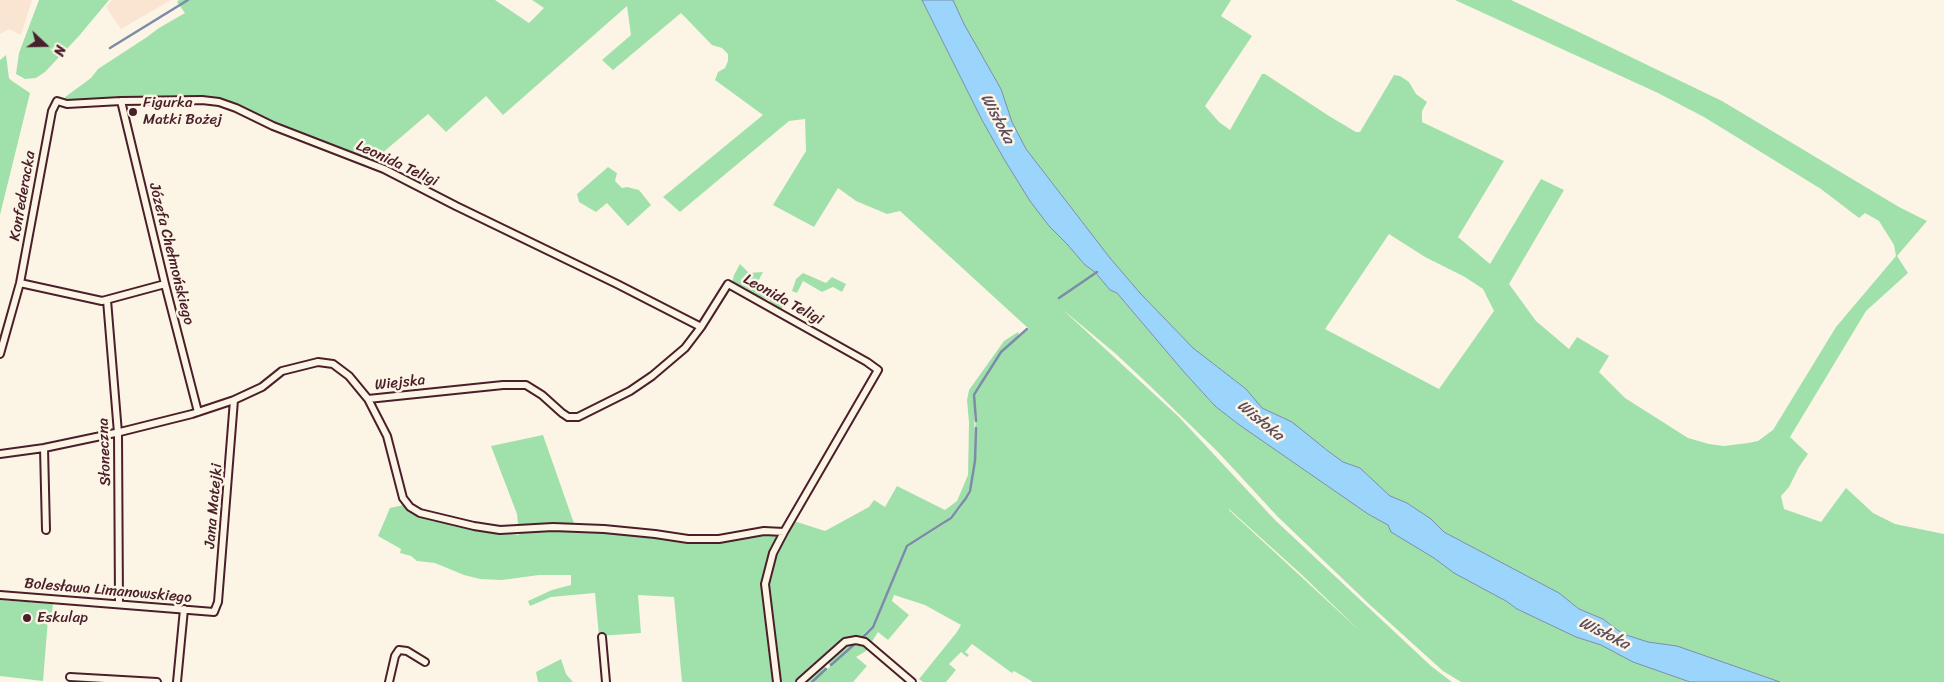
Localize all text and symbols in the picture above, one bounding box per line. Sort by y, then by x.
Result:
north arrow [20,20,70,70]
text: N [46,42,73,60]
water label: Wisłoka [976,91,1018,147]
place label: Figurka Matki Bożej [143,94,222,129]
marker: Figurka Matki Bożej [127,106,139,118]
street label: Leonida Teligi [353,137,441,191]
street label: Konfederacka [6,150,40,242]
street label: Józefa Chełmońskiego [145,181,197,327]
street label: Leonida Teligi [740,271,826,329]
street label: Wiejska [374,371,426,395]
water label: Wisłoka [1233,397,1287,445]
street label: Słoneczna [95,418,115,486]
street label: Jana Matejki [201,463,227,549]
street label: Bolesława Limanowskiego [24,575,192,607]
place label: Eskulap [37,609,88,627]
marker: Eskulap [21,612,33,624]
water label: Wisłoka [1576,614,1632,654]

